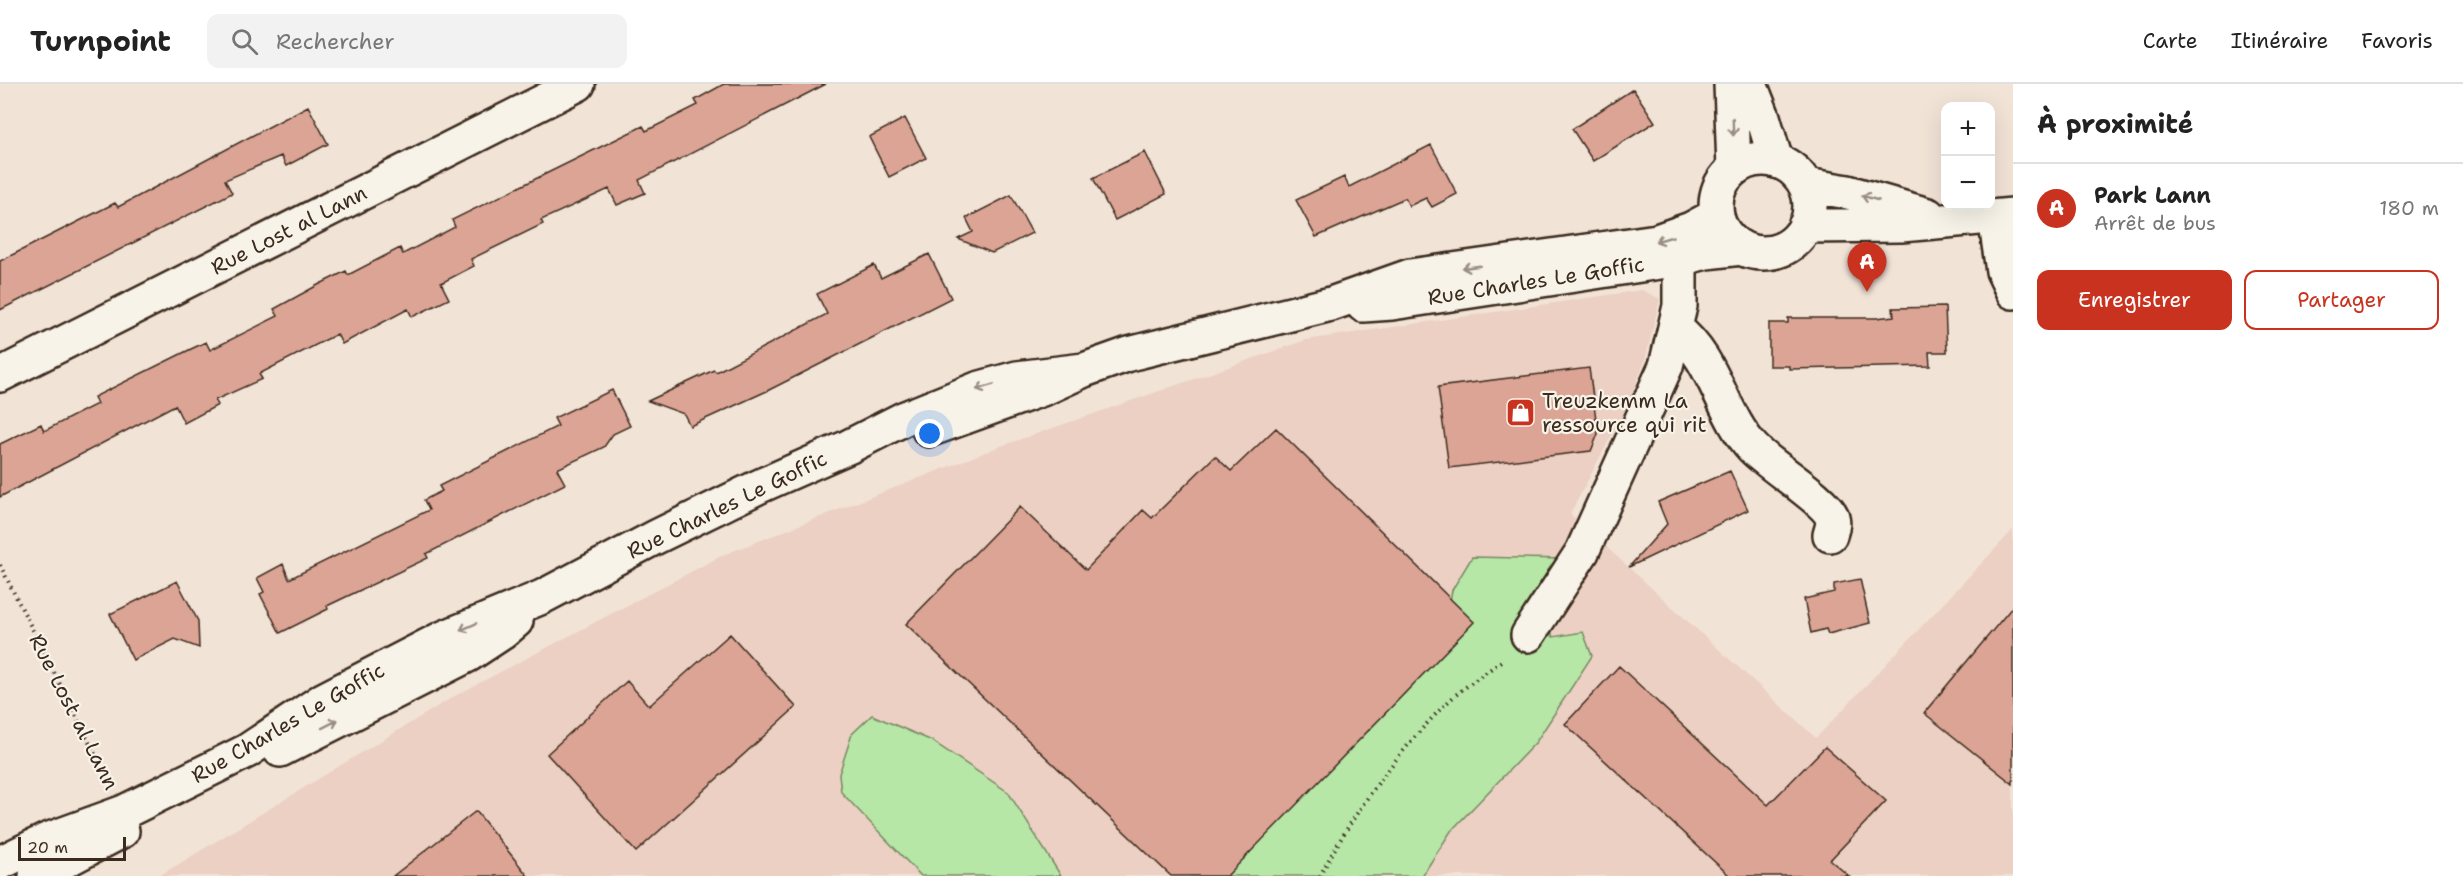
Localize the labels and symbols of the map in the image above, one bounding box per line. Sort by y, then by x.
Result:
one-way arrow [1727,116,1738,136]
street label: Rue Lost al Lann [206,179,372,281]
one-way arrow [1861,192,1880,203]
one-way arrow [1655,234,1674,245]
pin: A [1848,242,1886,292]
street label: Rue Charles Le Goffic [1426,250,1646,312]
one-way arrow [1461,261,1481,272]
one-way arrow [976,382,995,393]
place label: Treuzkemm La ressource qui rit [1542,387,1707,439]
shop icon: Treuzkemm La ressource qui rit [1505,397,1537,429]
your location [915,419,944,448]
street label: Rue Charles Le Goffic [623,444,831,566]
one-way arrow [460,622,478,633]
street label: Rue Lost al Lann [23,629,125,795]
street label: Rue Charles Le Goffic [186,656,390,790]
one-way arrow [321,718,339,729]
scale bar [18,834,126,862]

